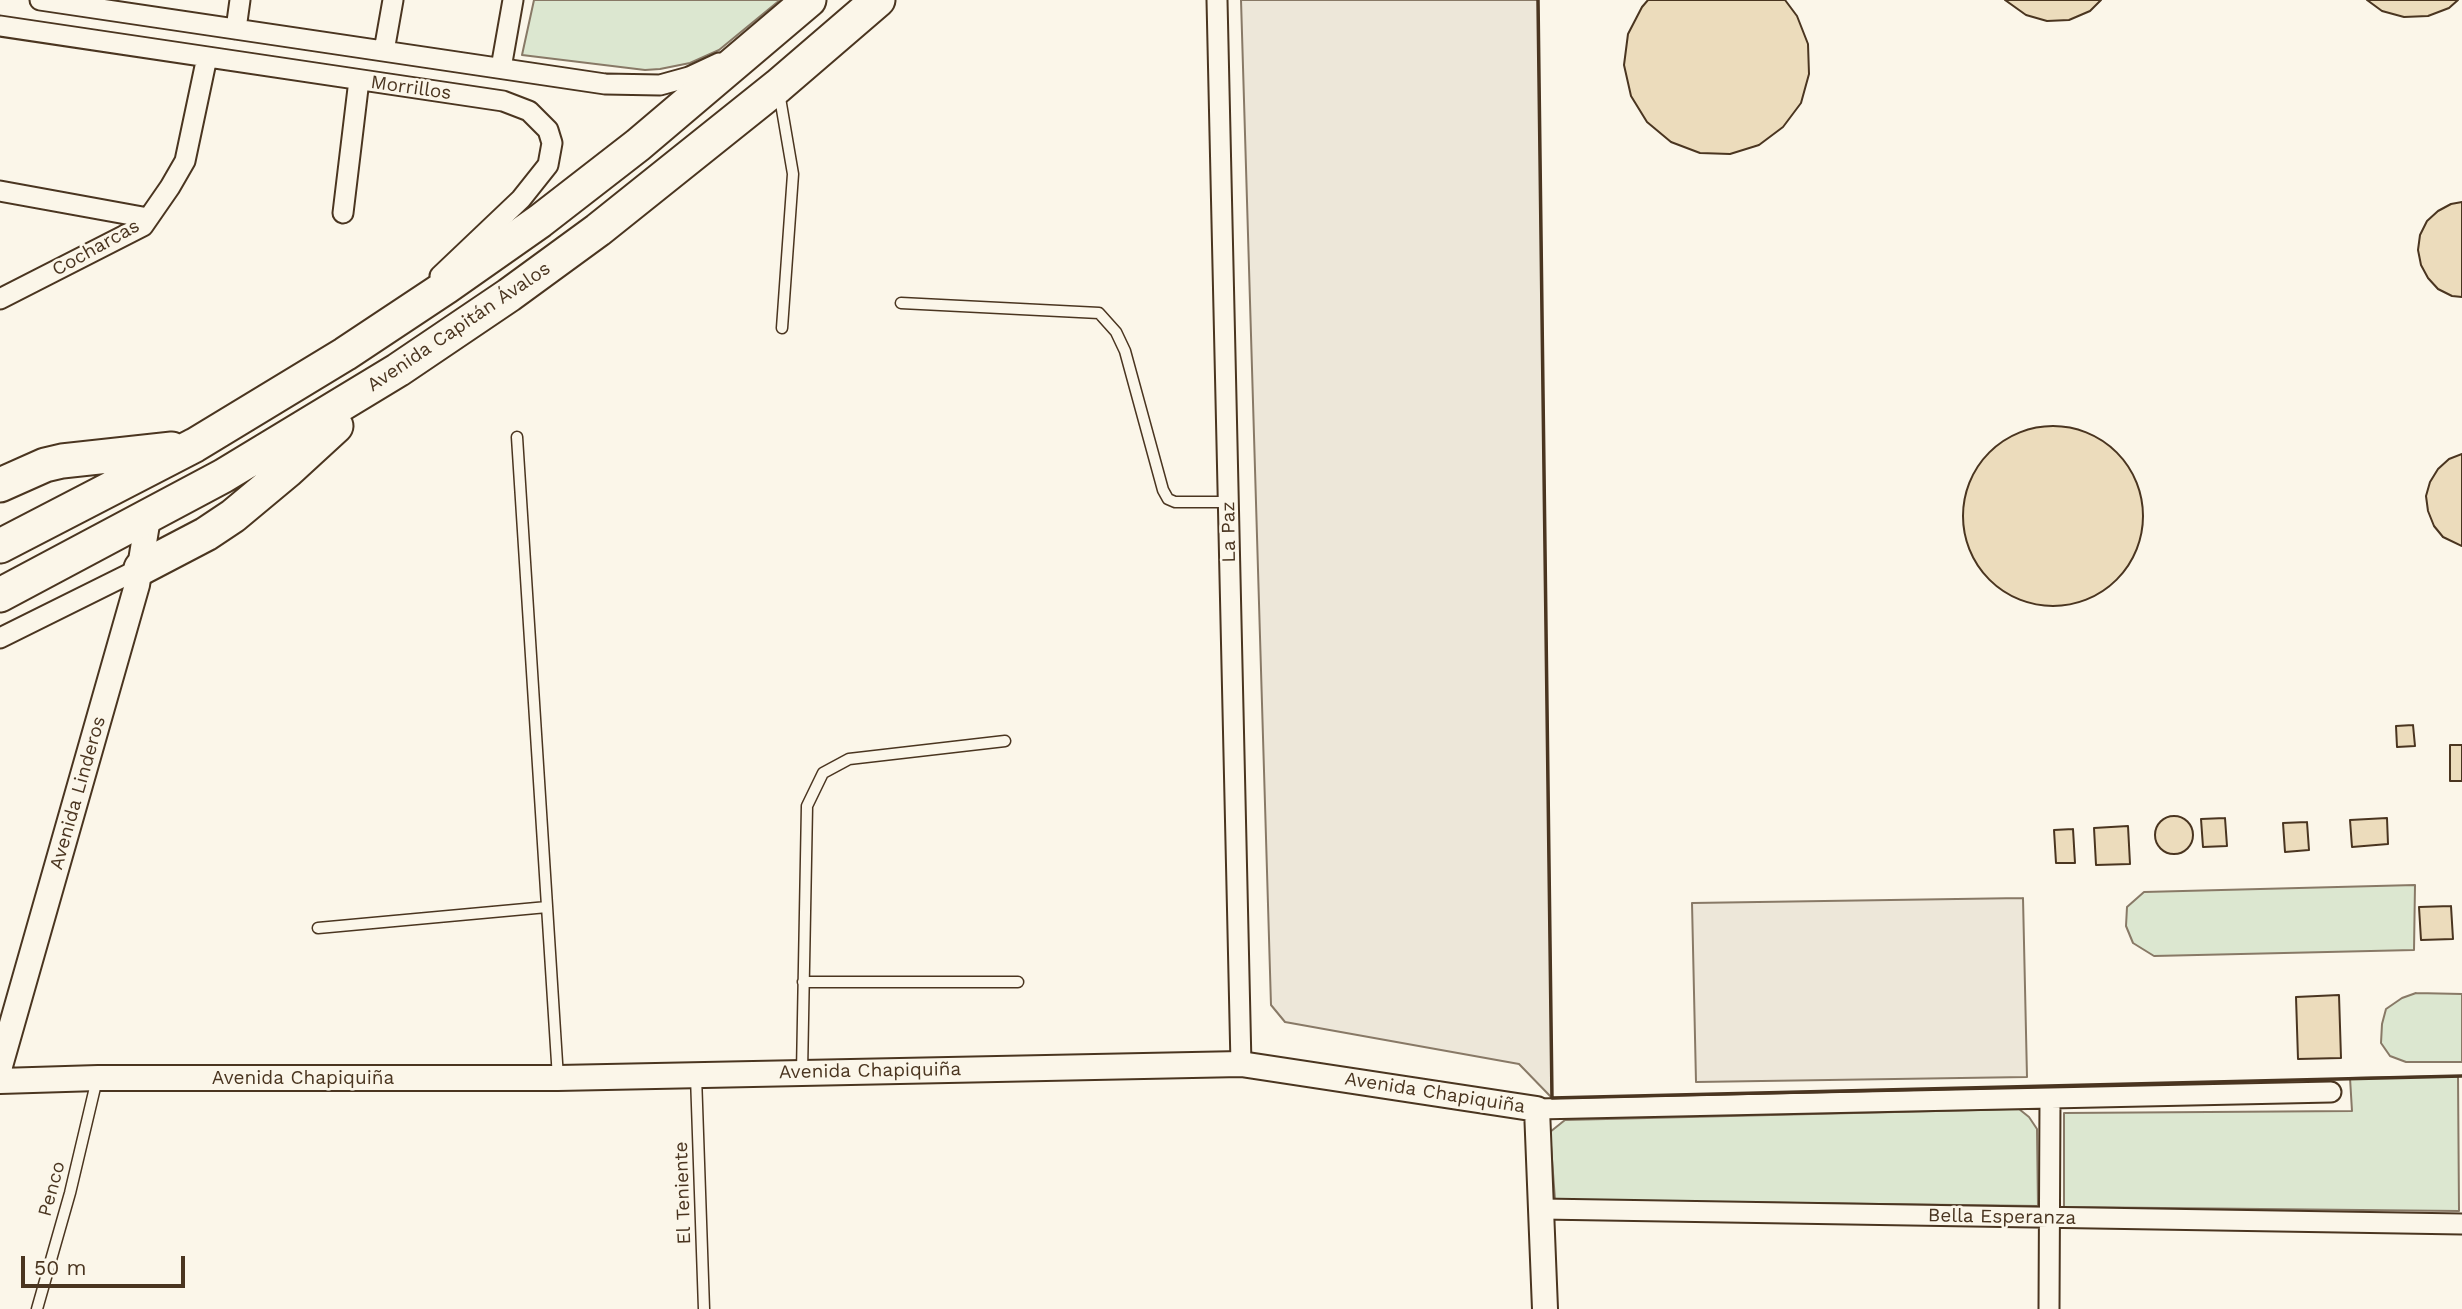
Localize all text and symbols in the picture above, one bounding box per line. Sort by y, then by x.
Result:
street label: Morrillos [369,71,453,105]
street label: Cocharcas [48,215,144,281]
street label: Avenida Capitán Ávalos [363,257,555,397]
street label: La Paz [1217,501,1241,563]
street label: Avenida Linderos [45,714,111,872]
street label: Avenida Chapiquiña [779,1058,961,1084]
street label: Avenida Chapiquiña [212,1067,394,1089]
street label: Avenida Chapiquiña [1343,1067,1527,1119]
street label: El Teniente [670,1141,696,1245]
street label: Penco [34,1159,70,1219]
street label: Bella Esperanza [1928,1204,2076,1230]
scale bar [24,1242,189,1286]
text: 50 m [34,1255,86,1280]

